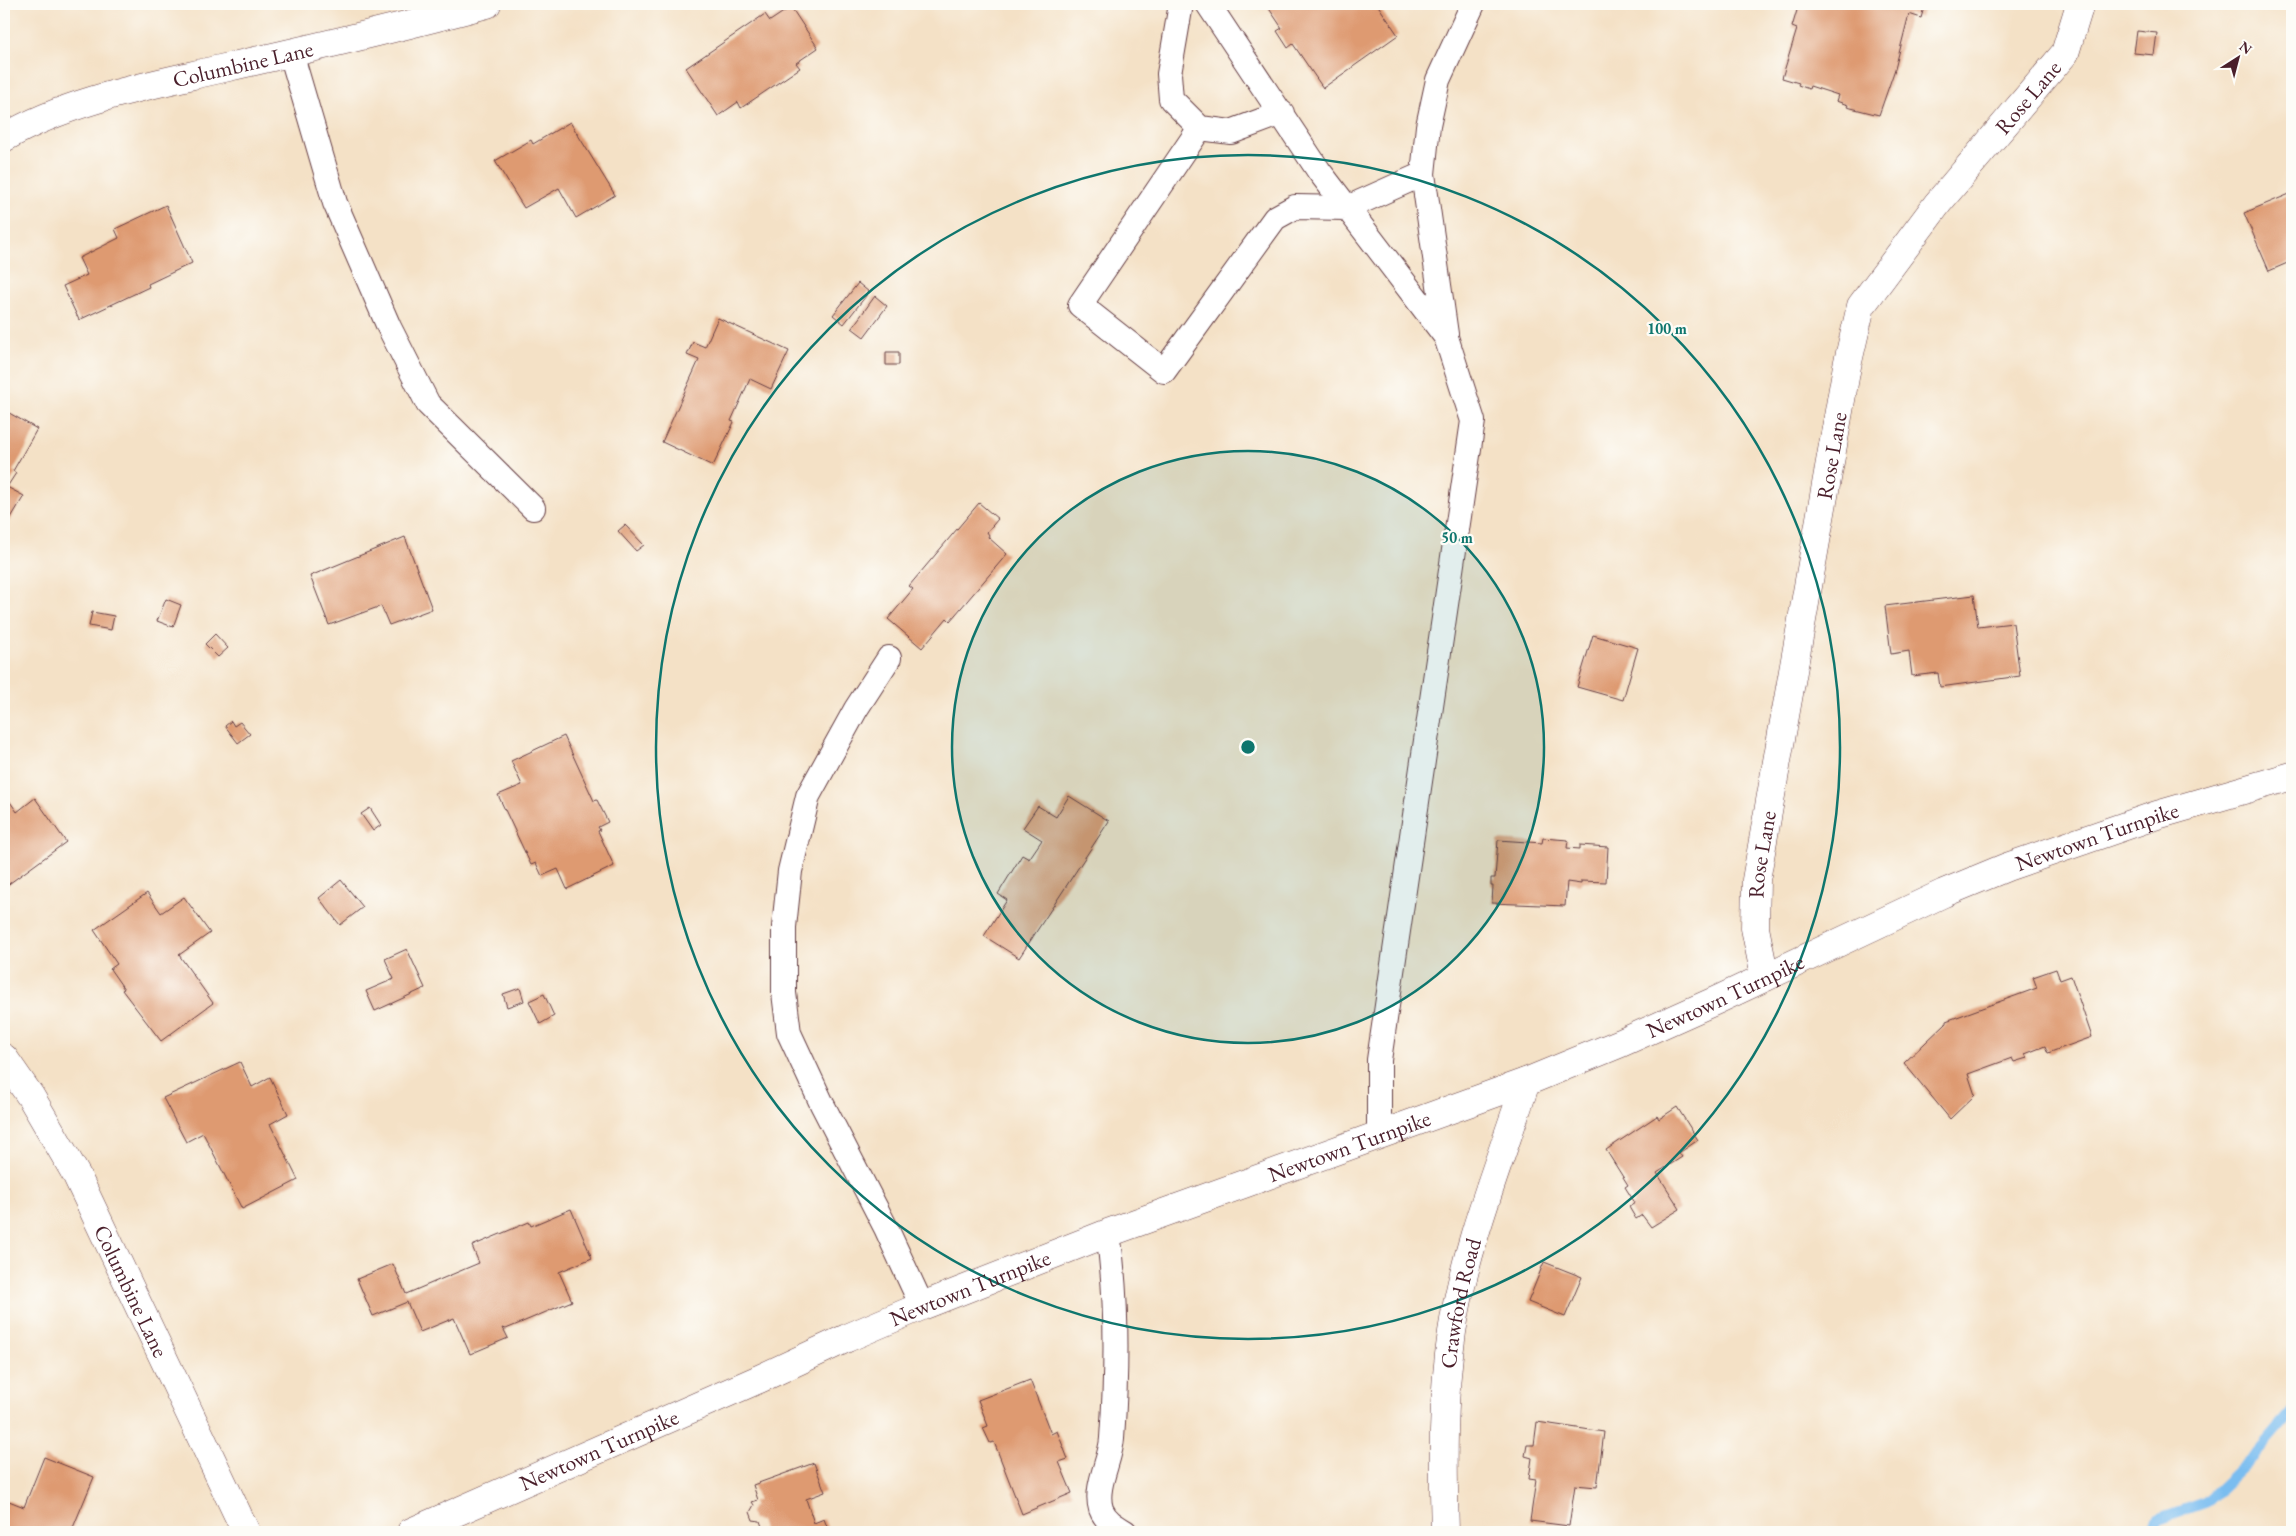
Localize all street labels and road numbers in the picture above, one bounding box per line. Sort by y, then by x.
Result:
street label: Columbine Lane [170,34,316,94]
street label: Rose Lane [1988,54,2068,141]
street label: Rose Lane [1810,409,1854,502]
street label: Newtown Turnpike [2011,795,2182,878]
street label: Rose Lane [1742,808,1783,899]
street label: Newtown Turnpike [1642,947,1809,1045]
street label: Newtown Turnpike [1264,1104,1435,1189]
street label: Columbine Lane [87,1220,175,1362]
street label: Crawford Road [1434,1234,1488,1370]
street label: Newtown Turnpike [885,1243,1055,1333]
street label: Newtown Turnpike [515,1402,683,1498]

